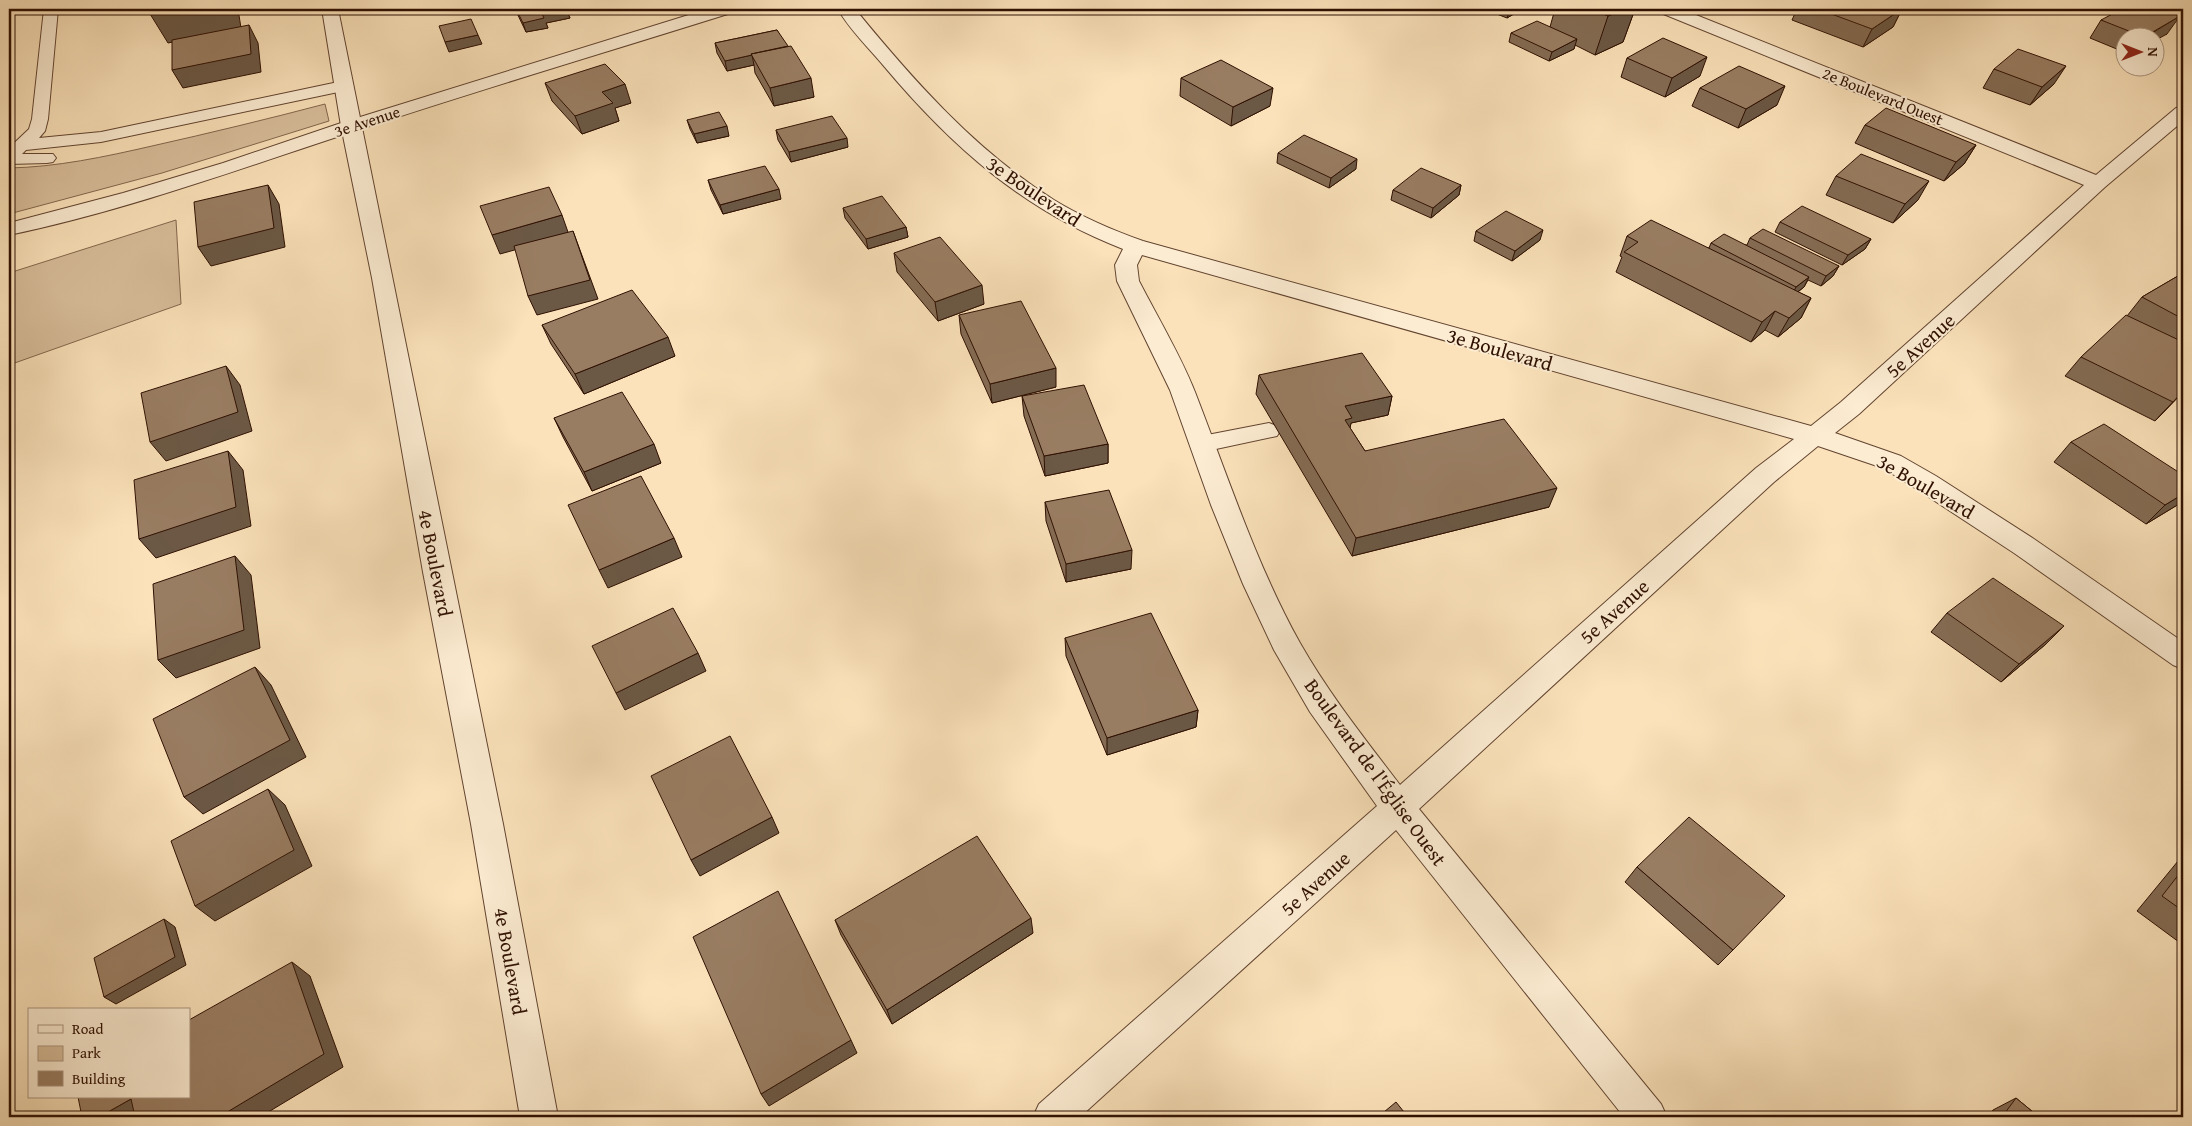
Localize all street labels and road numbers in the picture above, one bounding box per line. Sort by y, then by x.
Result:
street label: 2e Boulevard Ouest [1819,61,1947,131]
street label: 3e Avenue [331,99,403,143]
street label: 3e Boulevard [981,149,1087,234]
street label: 5e Avenue [1879,306,1961,384]
street label: 3e Boulevard [1444,320,1556,378]
street label: 3e Boulevard [1872,446,1981,526]
street label: 4e Boulevard [411,507,461,619]
street label: 5e Avenue [1573,572,1655,650]
street label: Boulevard de l'Église Ouest [1298,672,1454,872]
street label: 5e Avenue [1274,844,1356,922]
street label: 4e Boulevard [487,905,535,1017]

